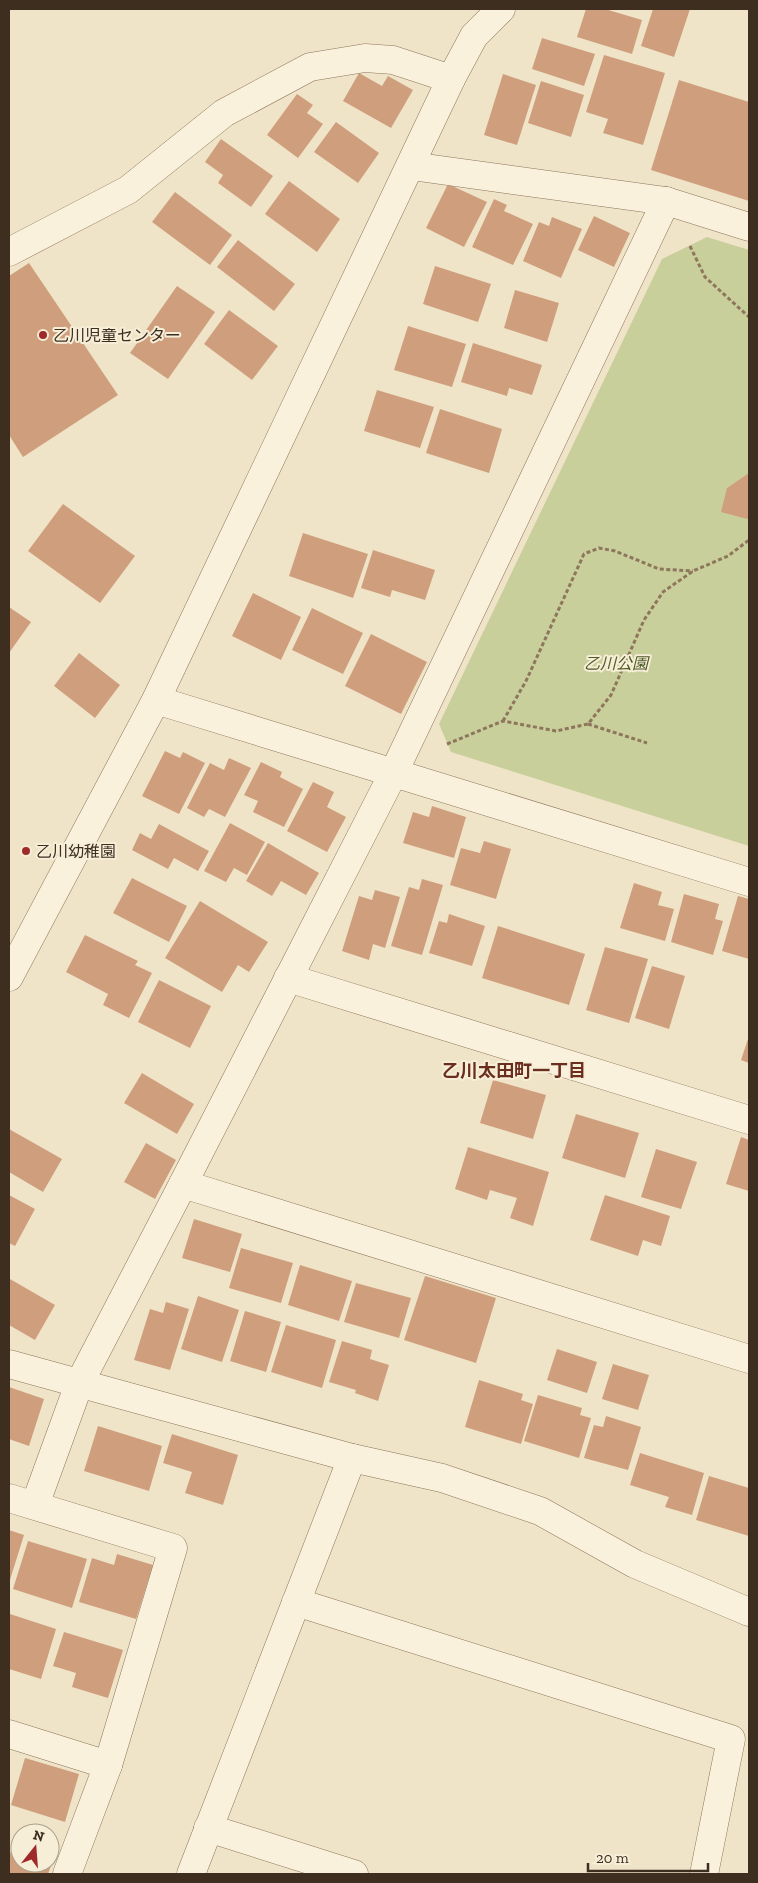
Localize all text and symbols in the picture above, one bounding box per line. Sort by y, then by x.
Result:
place label: 乙川児童センター [53,326,181,345]
marker: 乙川児童センター [37,329,49,341]
park label: 乙川公園 [584,654,650,673]
place label: 乙川幼稚園 [36,842,116,861]
marker: 乙川幼稚園 [20,845,32,857]
district label: 乙川太田町一丁目 [442,1060,586,1082]
north arrow [10,1823,60,1873]
text: N [31,1826,47,1846]
scale bar [588,1840,708,1872]
text: 20 m [596,1849,629,1867]

